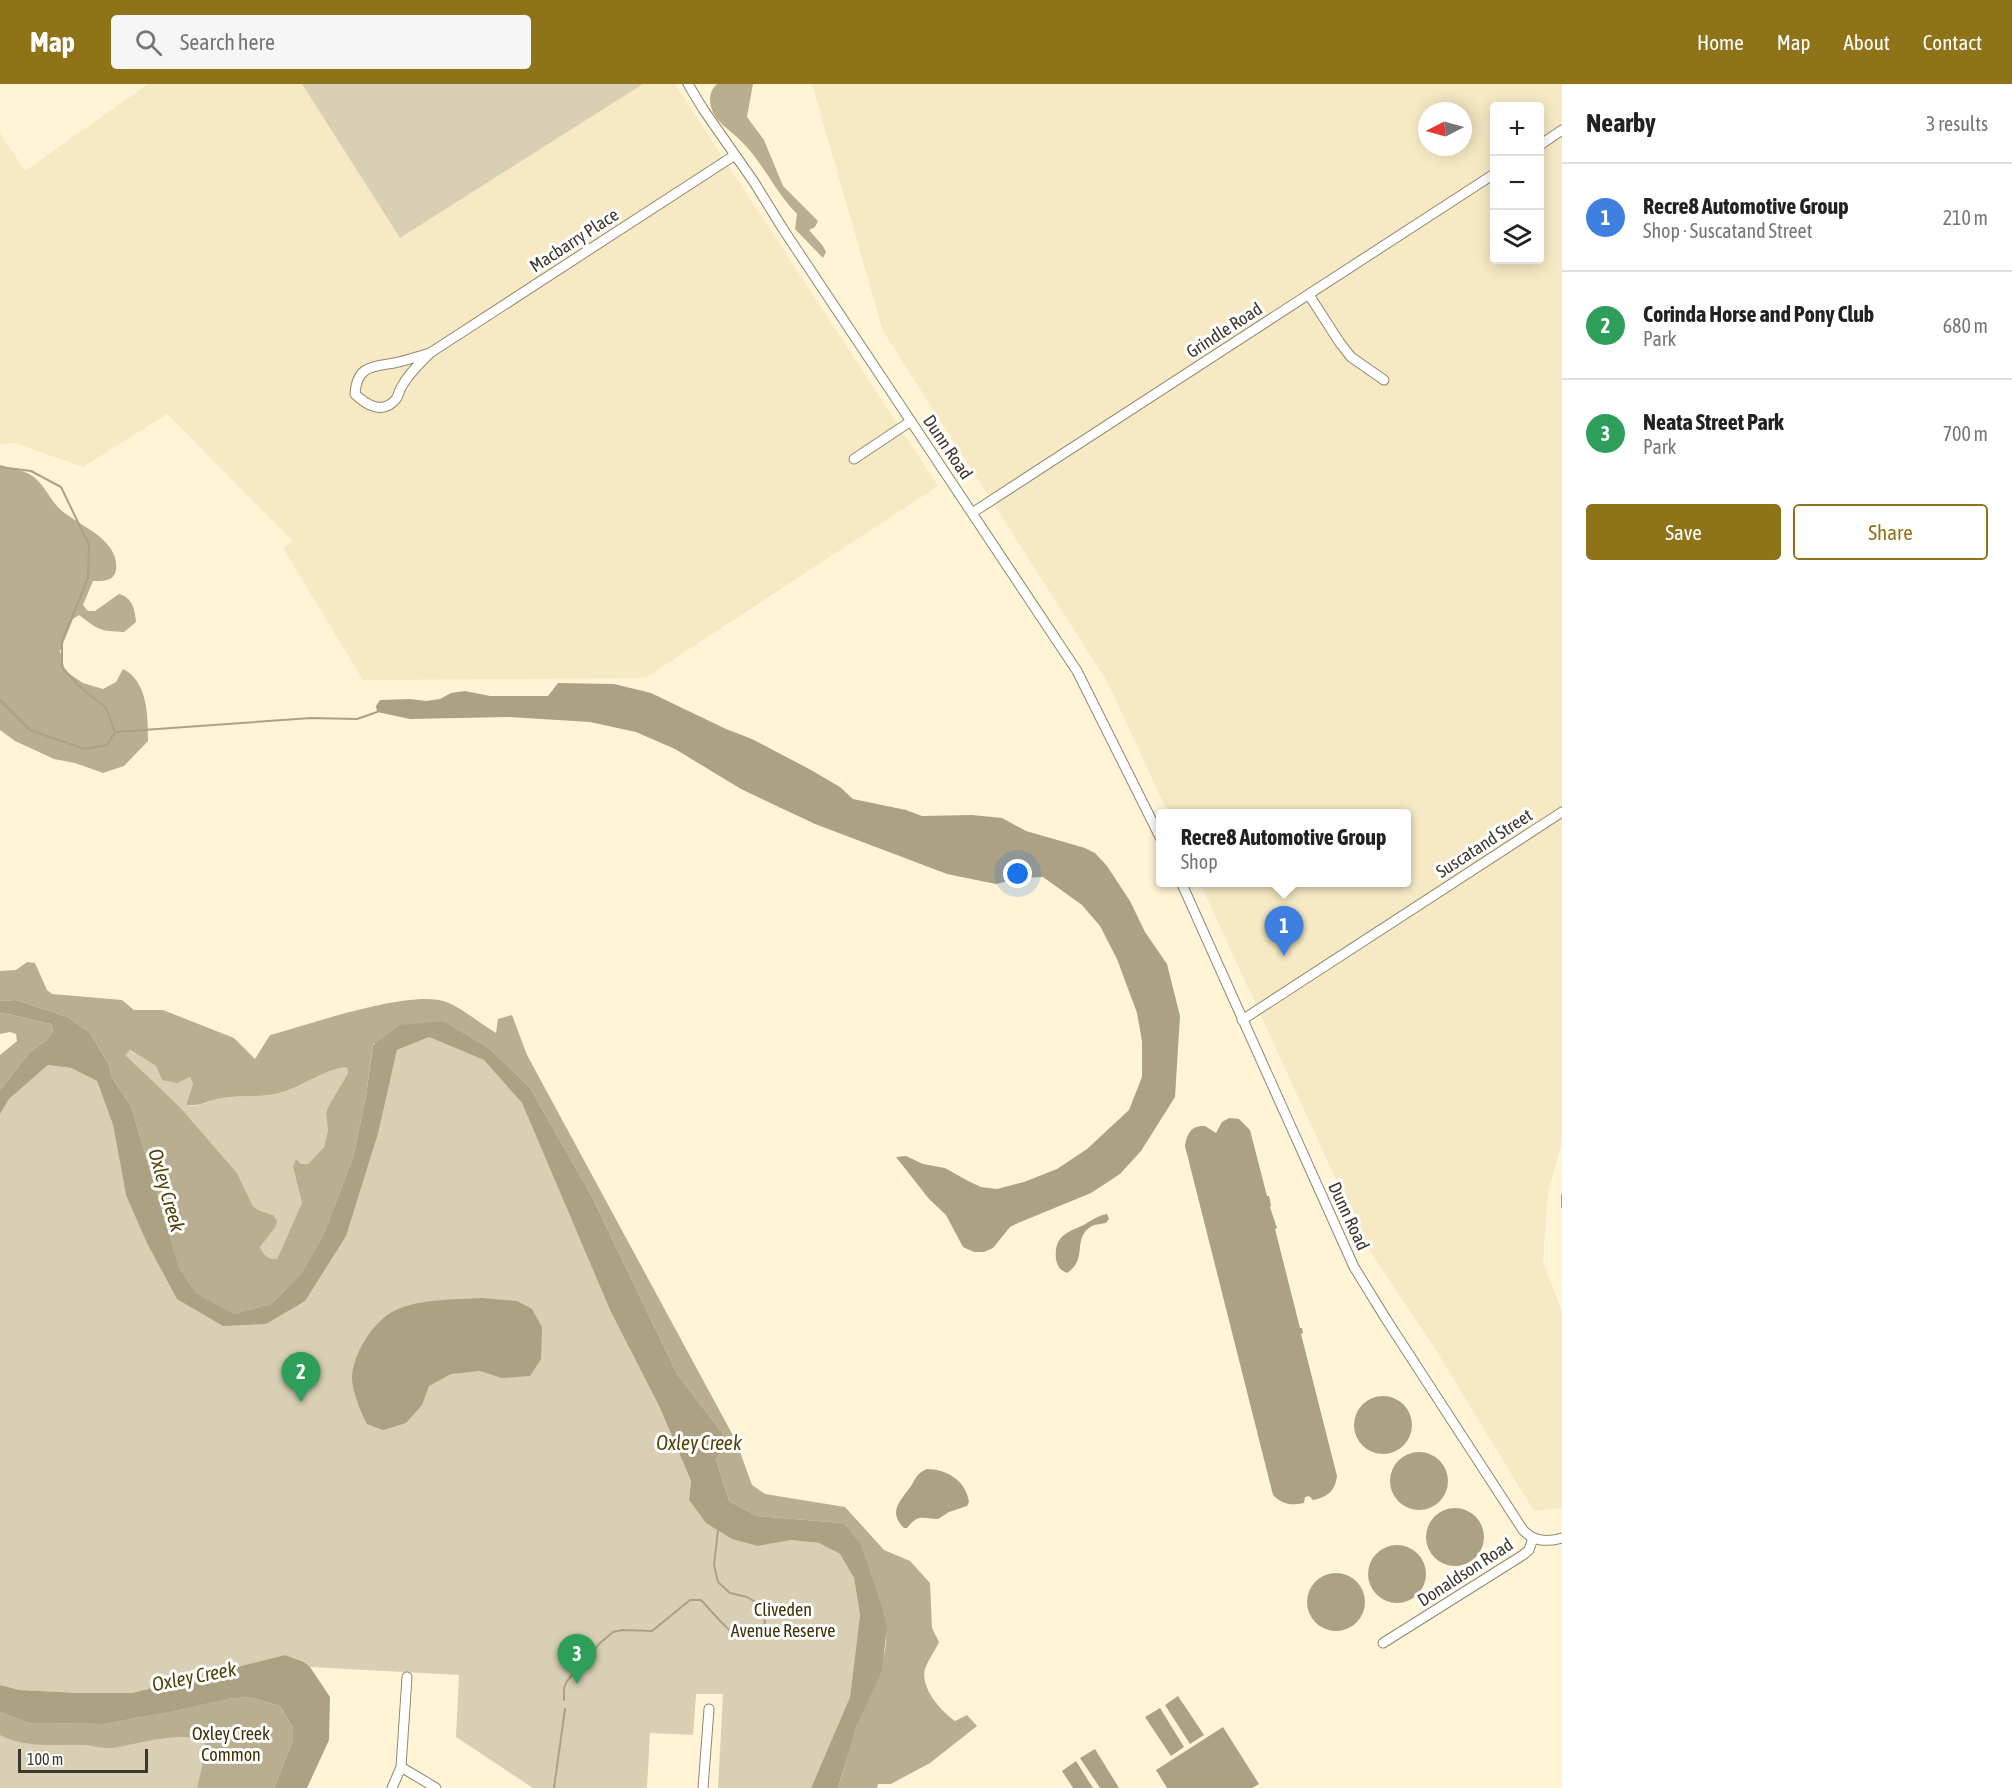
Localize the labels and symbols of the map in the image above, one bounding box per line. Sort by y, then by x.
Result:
north arrow [1418,102,1472,156]
street label: Macbarry Place [526,204,622,276]
street label: Grindle Road [1182,298,1266,362]
street label: Dunn Road [919,411,977,483]
street label: Suscatand Street [1432,804,1536,882]
your location [1003,859,1032,888]
pin: 1 [1264,906,1304,956]
water label: Oxley Creek [144,1146,190,1234]
street label: Dunn Road [1324,1178,1374,1254]
pin: 2 [282,1352,320,1402]
water label: Oxley Creek [656,1431,742,1454]
street label: Donaldson Road [1414,1533,1516,1611]
park label: Cliveden Avenue Reserve [731,1599,835,1641]
pin: 3 [558,1634,596,1684]
water label: Oxley Creek [150,1657,238,1695]
park label: Oxley Creek Common [192,1723,270,1765]
scale bar [18,1746,148,1774]

